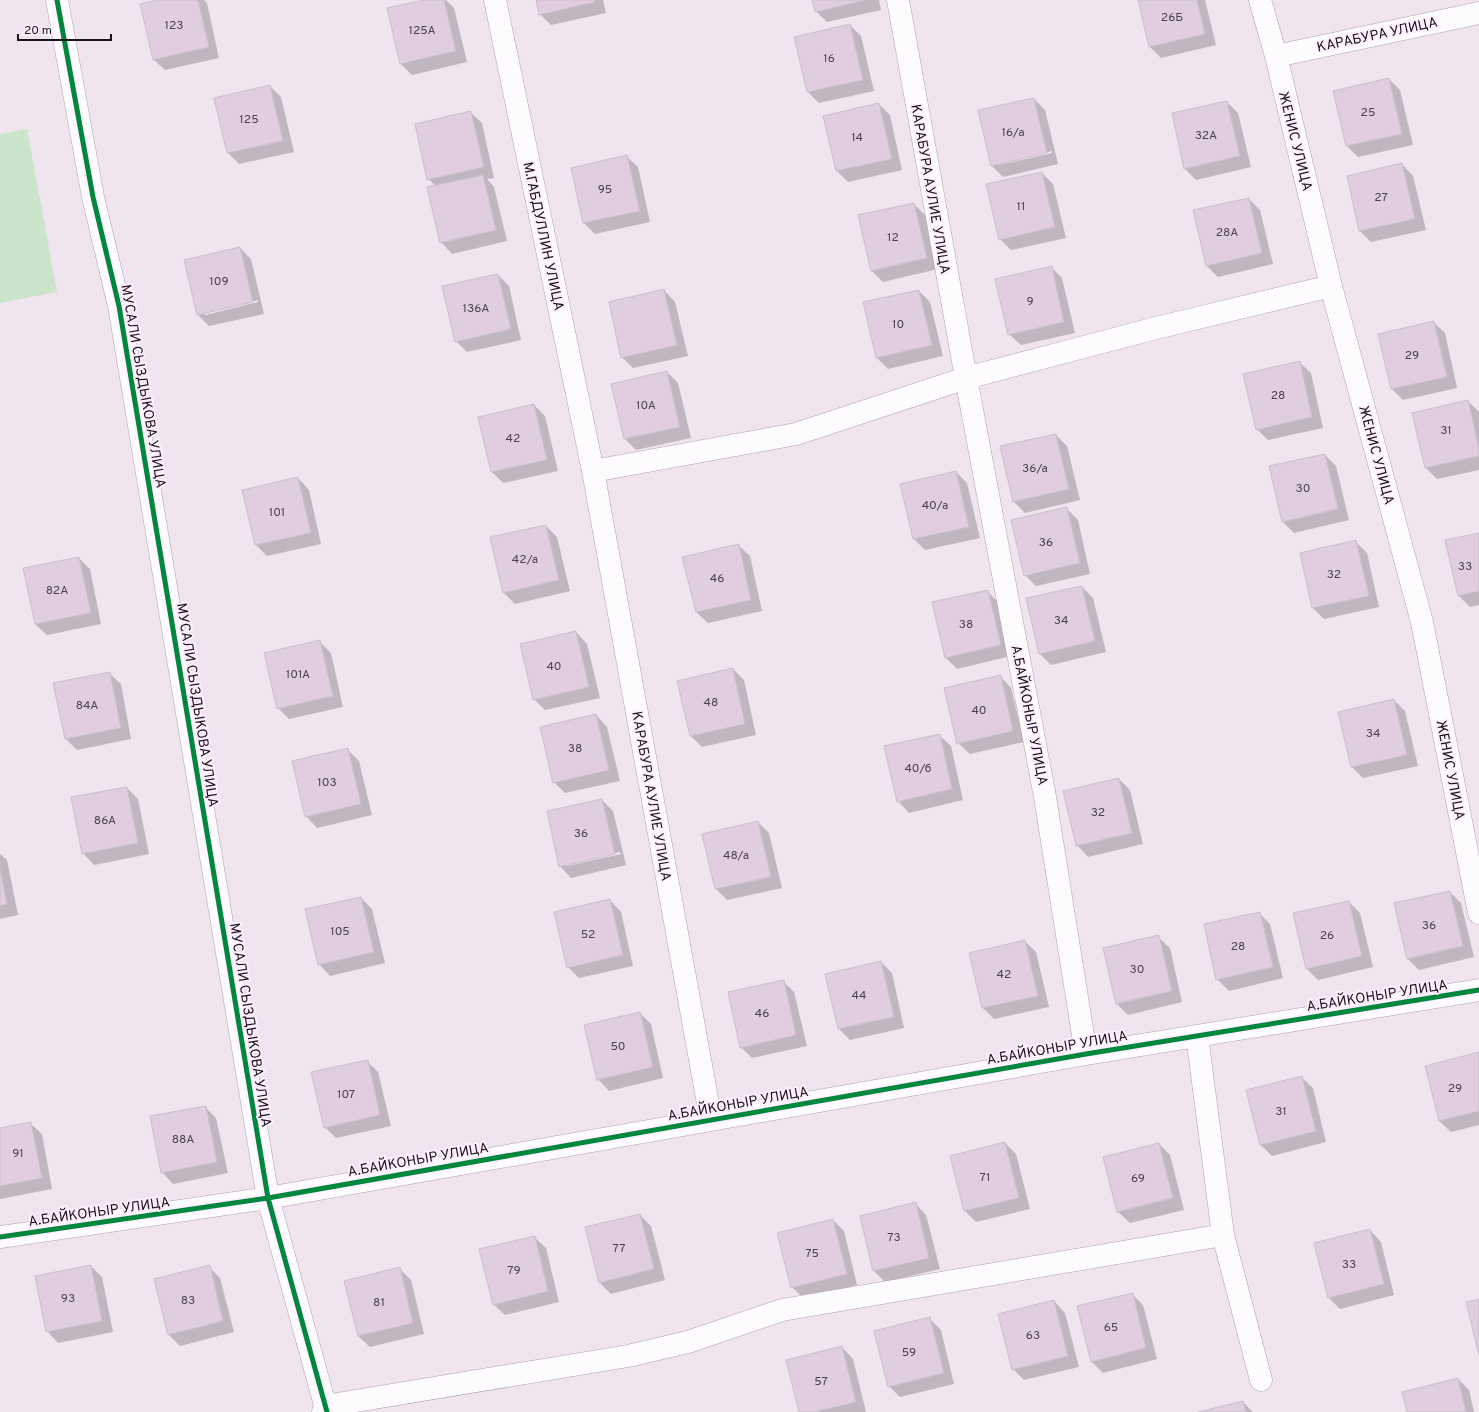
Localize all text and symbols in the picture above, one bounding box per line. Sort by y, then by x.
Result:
house number: 26Б [1161,10,1183,26]
street label: КАРАБУРА УЛИЦА [1315,14,1439,57]
scale bar [18,16,111,42]
house number: 123 [164,18,184,34]
text: 20 m [24,23,52,39]
house number: 125А [408,23,436,39]
house number: 16 [823,51,835,67]
street label: ЖЕНИС УЛИЦА [1274,90,1315,193]
street label: КАРАБУРА АУЛИЕ УЛИЦА [906,103,953,276]
house number: 25 [1361,105,1375,121]
house number: 125 [239,112,259,128]
house number: 16/a [1001,125,1025,141]
house number: 32А [1195,128,1217,144]
house number: 14 [851,130,863,146]
street label: М.ГАБДУЛЛИН УЛИЦА [518,160,567,312]
house number: 95 [598,182,612,198]
house number: 27 [1374,190,1388,206]
house number: 11 [1017,199,1025,215]
house number: 28А [1216,225,1238,241]
house number: 12 [887,230,899,246]
house number: 109 [209,274,229,290]
street label: МУСАЛИ СЫЗДЫКОВА УЛИЦА [116,283,169,489]
house number: 9 [1026,294,1034,310]
house number: 136А [463,301,489,317]
house number: 10 [892,317,904,333]
house number: 29 [1405,348,1419,364]
house number: 28 [1271,388,1285,404]
house number: 10А [636,398,656,414]
street label: ЖЕНИС УЛИЦА [1354,404,1397,507]
house number: 31 [1440,423,1452,439]
house number: 42 [506,431,520,447]
house number: 36/a [1022,461,1048,477]
house number: 30 [1296,481,1310,497]
house number: 40/a [922,498,948,514]
house number: 101 [269,505,285,521]
house number: 36 [1039,535,1053,551]
house number: 42/a [512,552,538,568]
house number: 33 [1458,559,1472,575]
house number: 32 [1327,567,1341,583]
house number: 46 [710,571,724,587]
house number: 82А [46,583,68,599]
street label: МУСАЛИ СЫЗДЫКОВА УЛИЦА [172,602,221,809]
house number: 34 [1054,613,1068,629]
house number: 38 [959,617,973,633]
street label: А.БАЙКОНЫР УЛИЦА [1007,643,1051,787]
house number: 40 [546,659,562,675]
house number: 101А [286,667,310,683]
house number: 48 [704,695,718,711]
house number: 84А [76,698,98,714]
house number: 40 [971,703,987,719]
street label: КАРАБУРА АУЛИЕ УЛИЦА [627,710,674,883]
street label: ЖЕНИС УЛИЦА [1431,719,1468,822]
house number: 34 [1366,726,1380,742]
house number: 38 [568,741,582,757]
house number: 40/б [904,761,932,777]
house number: 103 [317,775,337,791]
house number: 32 [1091,805,1105,821]
house number: 86А [94,813,116,829]
house number: 36 [574,826,588,842]
house number: 48/a [723,848,749,864]
house number: 36 [1422,918,1436,934]
street label: МУСАЛИ СЫЗДЫКОВА УЛИЦА [225,922,274,1129]
house number: 105 [330,924,350,940]
house number: 52 [581,927,595,943]
house number: 26 [1320,928,1334,944]
house number: 28 [1231,939,1245,955]
house number: 30 [1130,962,1144,978]
house number: 42 [997,967,1011,983]
street label: А.БАЙКОНЫР УЛИЦА [1305,976,1449,1016]
house number: 44 [852,988,866,1004]
house number: 46 [755,1006,769,1022]
street label: А.БАЙКОНЫР УЛИЦА [985,1027,1129,1069]
house number: 50 [610,1039,626,1055]
house number: 29 [1448,1081,1462,1097]
street label: А.БАЙКОНЫР УЛИЦА [666,1083,810,1125]
house number: 107 [337,1087,355,1103]
house number: 31 [1275,1104,1287,1120]
house number: 88А [172,1132,194,1148]
street label: А.БАЙКОНЫР УЛИЦА [346,1139,490,1181]
house number: 91 [12,1146,24,1162]
house number: 71 [980,1170,990,1186]
house number: 69 [1131,1171,1145,1187]
street label: А.БАЙКОНЫР УЛИЦА [27,1193,171,1231]
house number: 73 [887,1230,901,1246]
house number: 77 [613,1241,625,1257]
house number: 75 [805,1246,819,1262]
house number: 33 [1342,1257,1356,1273]
house number: 79 [507,1263,521,1279]
house number: 93 [61,1291,75,1307]
house number: 83 [181,1293,195,1309]
house number: 81 [373,1295,385,1311]
house number: 65 [1104,1320,1118,1336]
house number: 63 [1026,1328,1040,1344]
house number: 59 [902,1345,916,1361]
house number: 57 [814,1374,828,1390]

